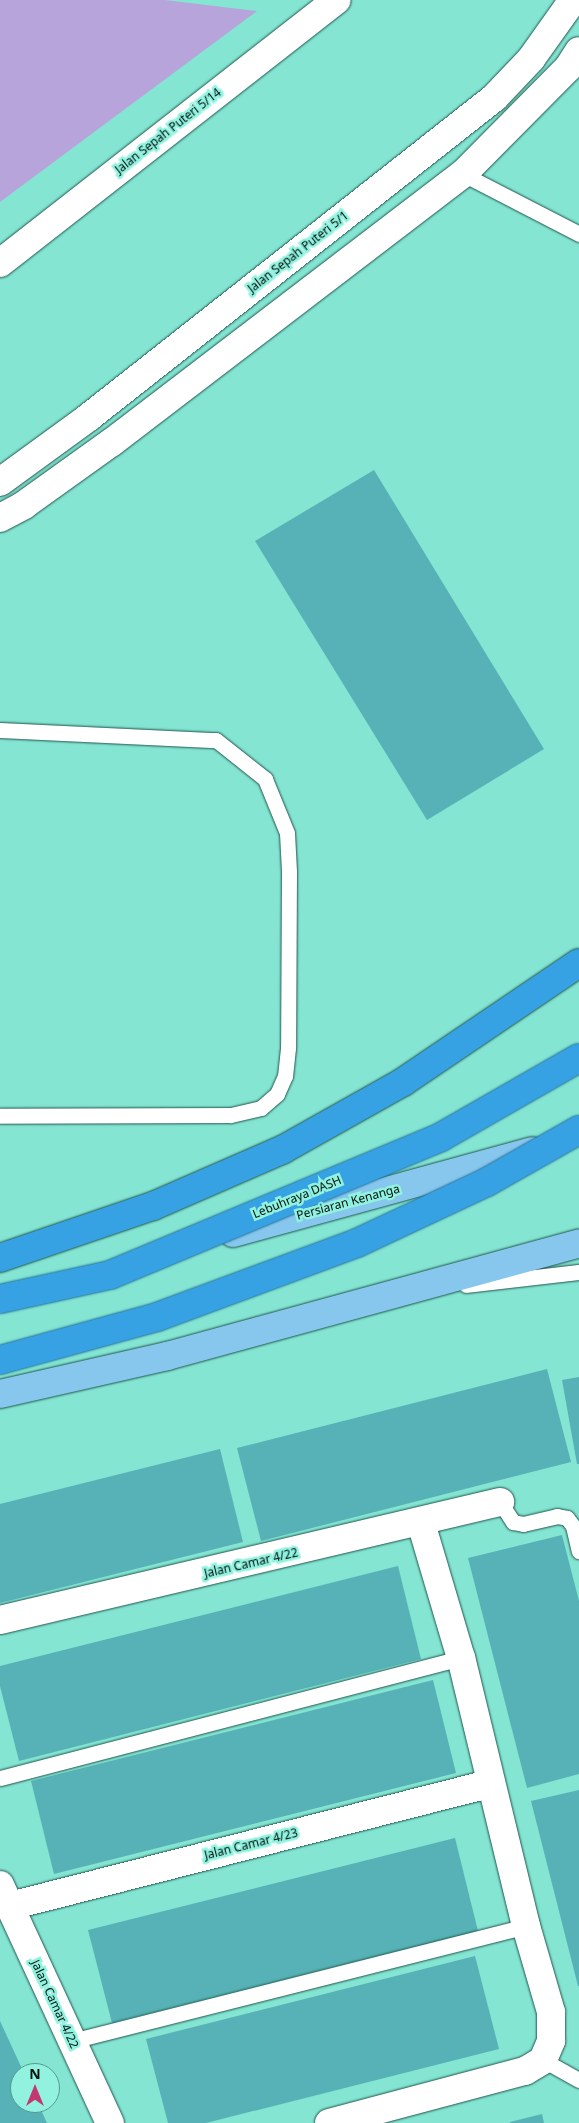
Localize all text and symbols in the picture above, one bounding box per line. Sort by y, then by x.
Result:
street label: Jalan Sepah Puteri 5/14 [112,85,224,177]
street label: Jalan Sepah Puteri 5/1 [245,208,351,296]
street label: Lebuhraya DASH [251,1173,343,1221]
street label: Persiaran Kenanga [295,1181,401,1223]
street label: Jalan Camar 4/22 [203,1545,299,1581]
street label: Jalan Camar 4/23 [203,1825,299,1863]
street label: Jalan Camar 4/22 [28,1958,82,2050]
north arrow [10,2063,60,2113]
text: N [29,2064,41,2083]

